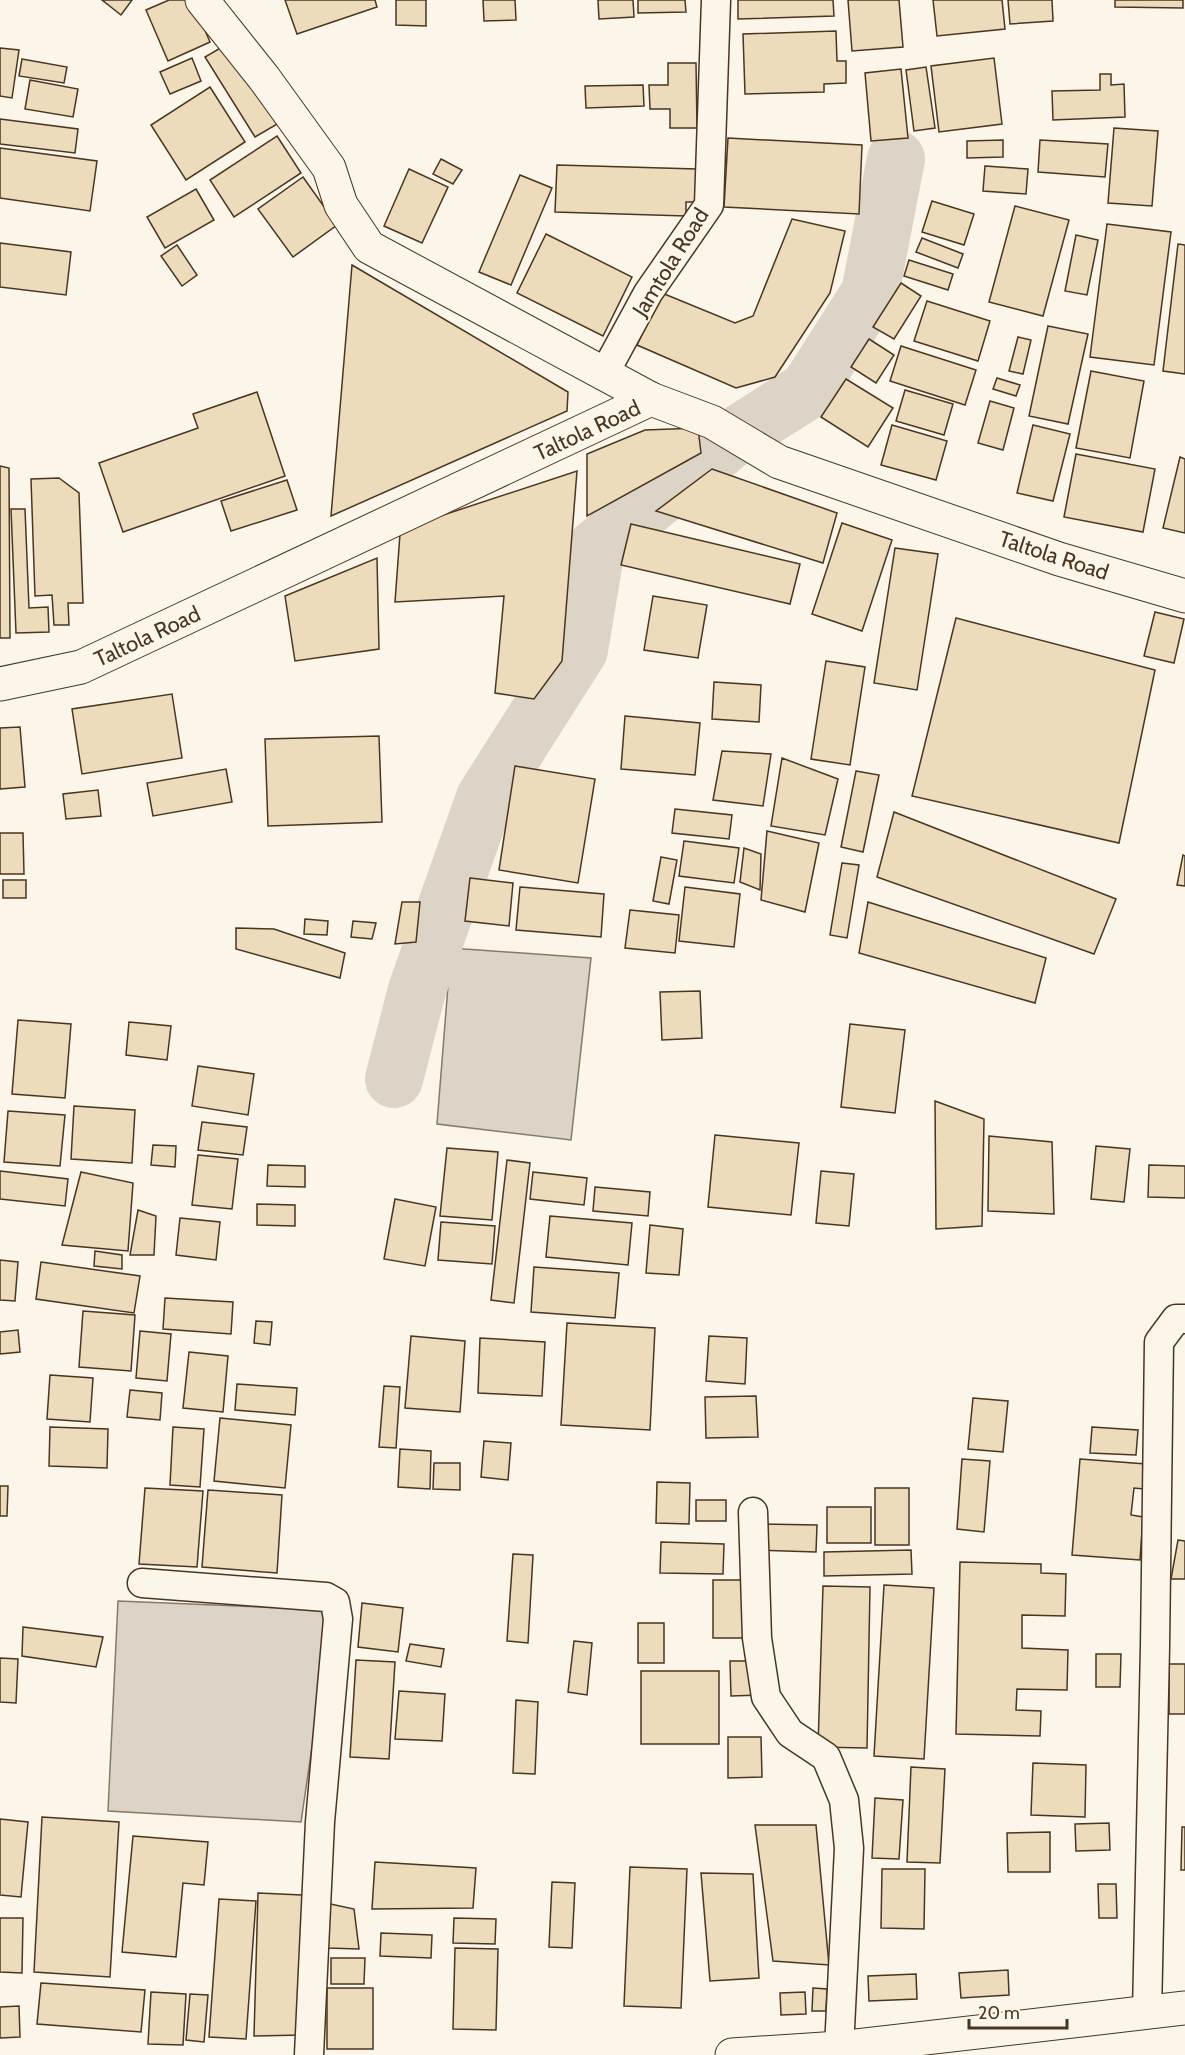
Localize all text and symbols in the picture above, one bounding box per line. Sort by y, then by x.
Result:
street label: Jamtola Road [626,203,714,322]
street label: Taltola Road [530,394,645,467]
street label: Taltola Road [996,525,1112,586]
street label: Taltola Road [90,600,205,673]
scale bar [969,1992,1066,2030]
text: 20 m [978,2002,1020,2024]

